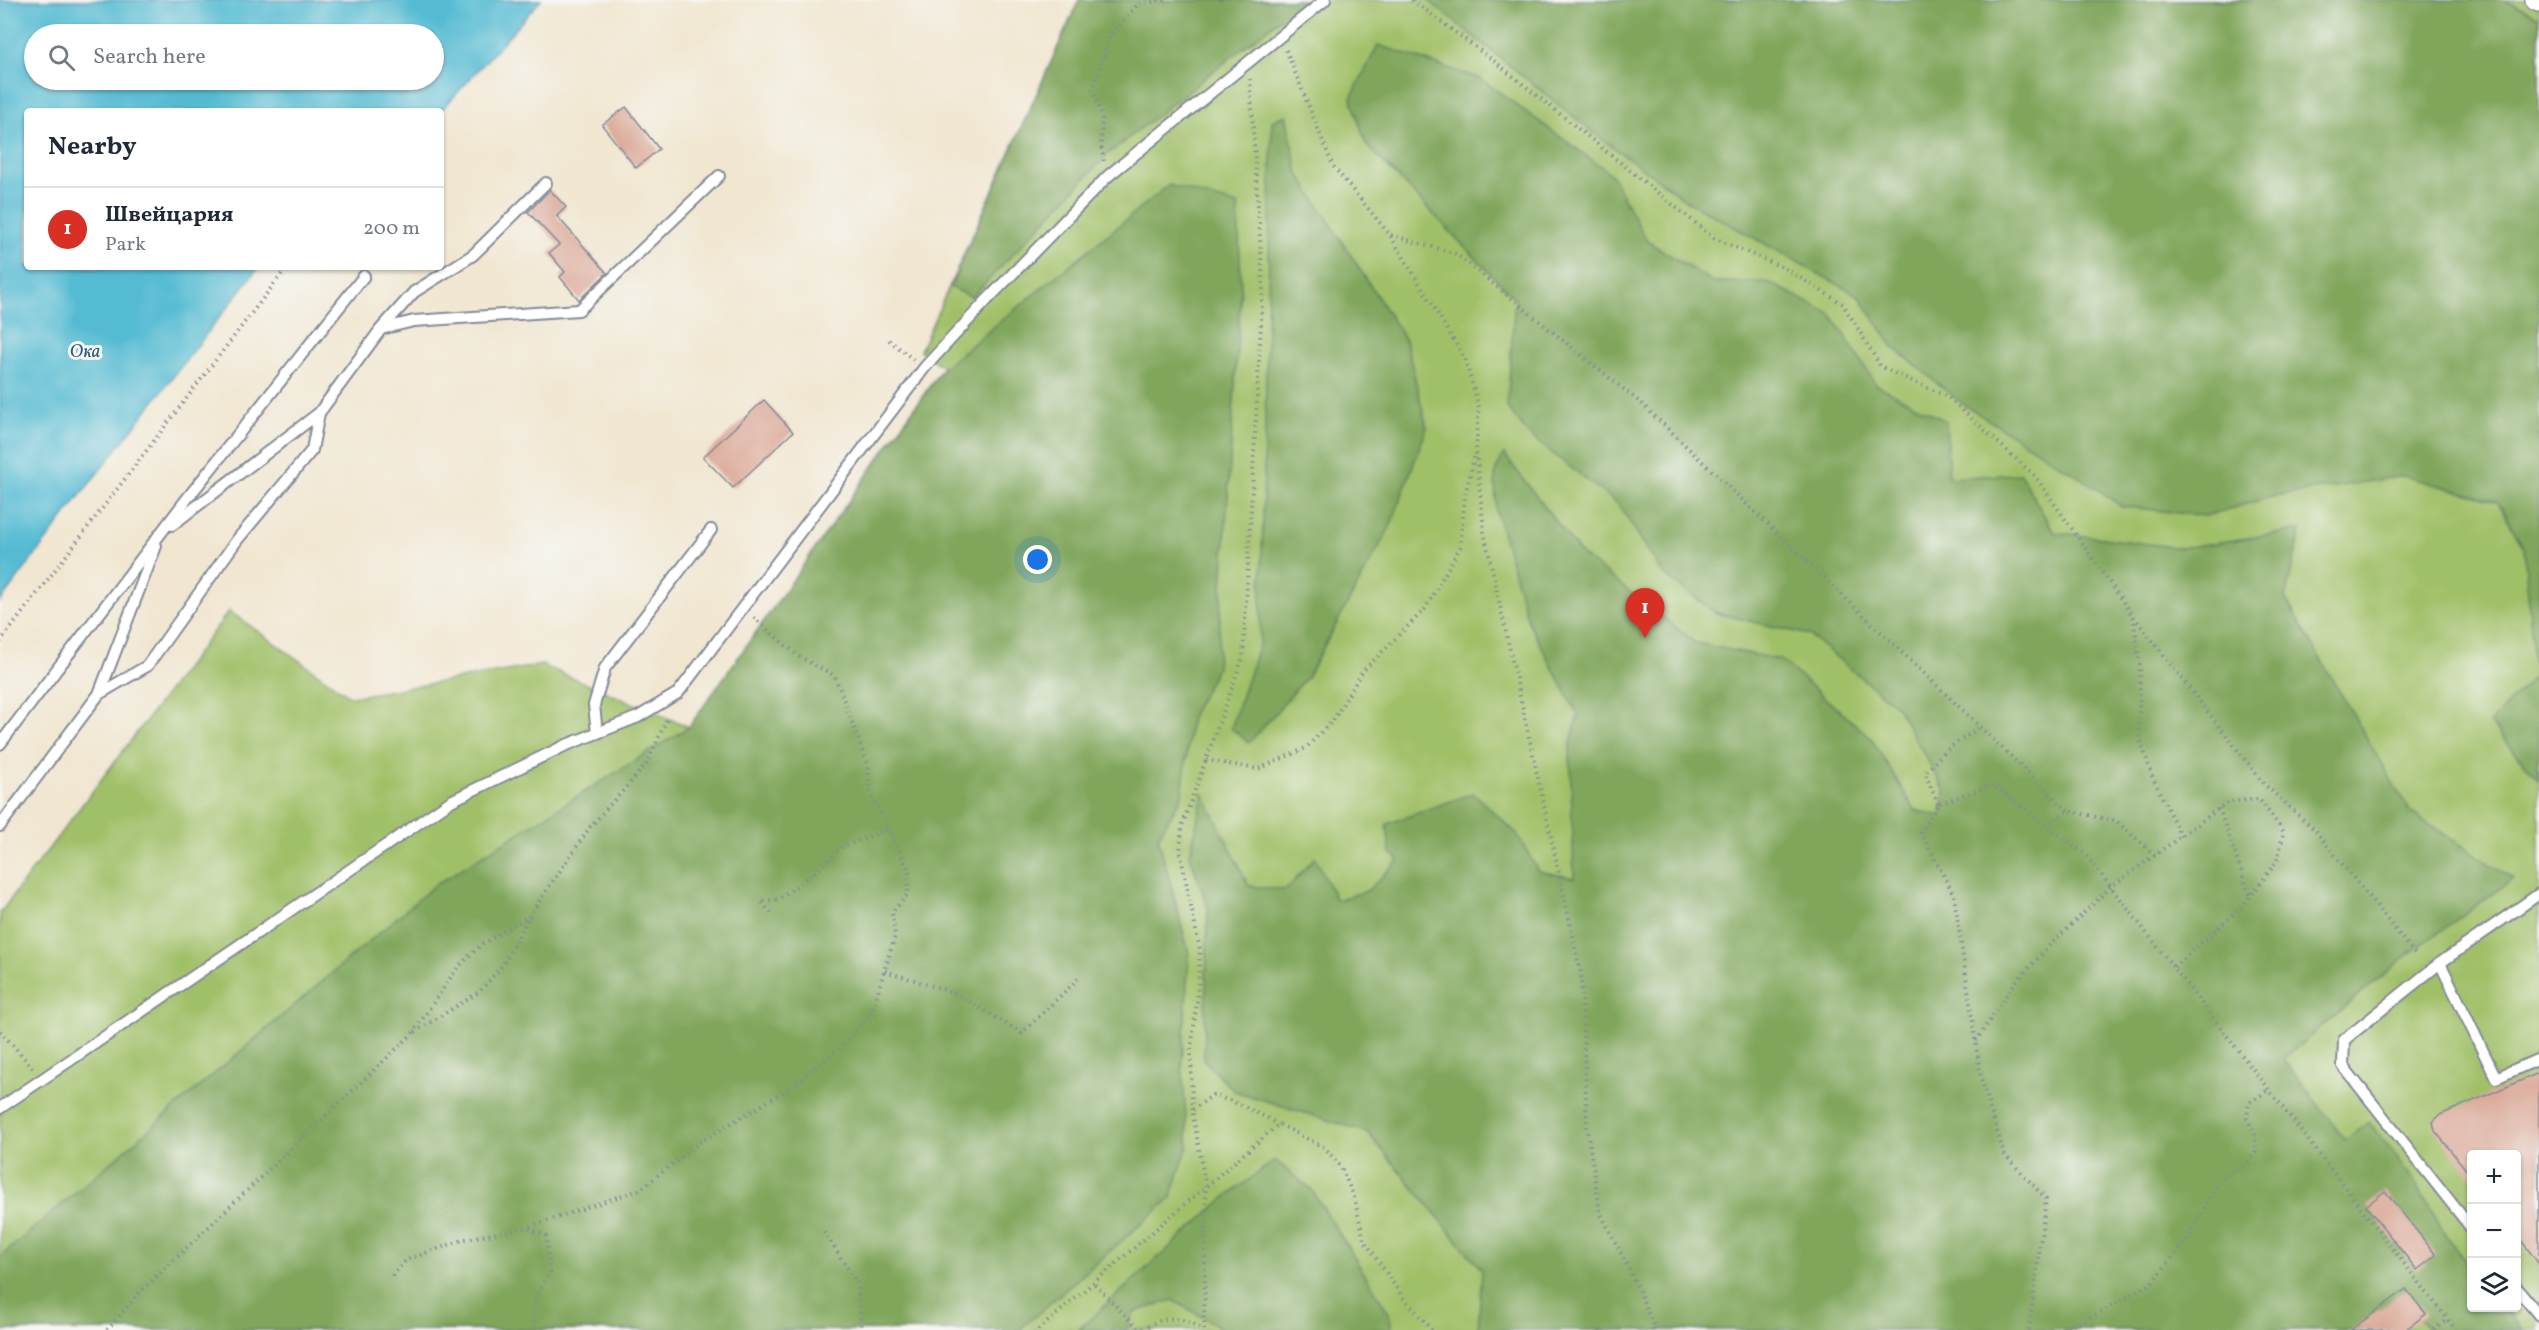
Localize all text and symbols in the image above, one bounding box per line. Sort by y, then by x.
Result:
search box [24,24,444,90]
icon: search [45,41,78,74]
text: Search here [93,42,206,73]
text: Nearby [48,129,137,165]
text: Швейцария [105,200,233,231]
text: 1 [63,215,72,243]
text: 200 m [363,215,420,243]
text: Park [105,231,146,259]
water label: Ока [70,340,100,365]
your location [1023,545,1052,574]
pin: 1 [1626,588,1664,638]
map controls [2467,1150,2521,1312]
button: + [2467,1150,2521,1204]
button: − [2467,1204,2521,1258]
button: layers [2467,1258,2521,1312]

